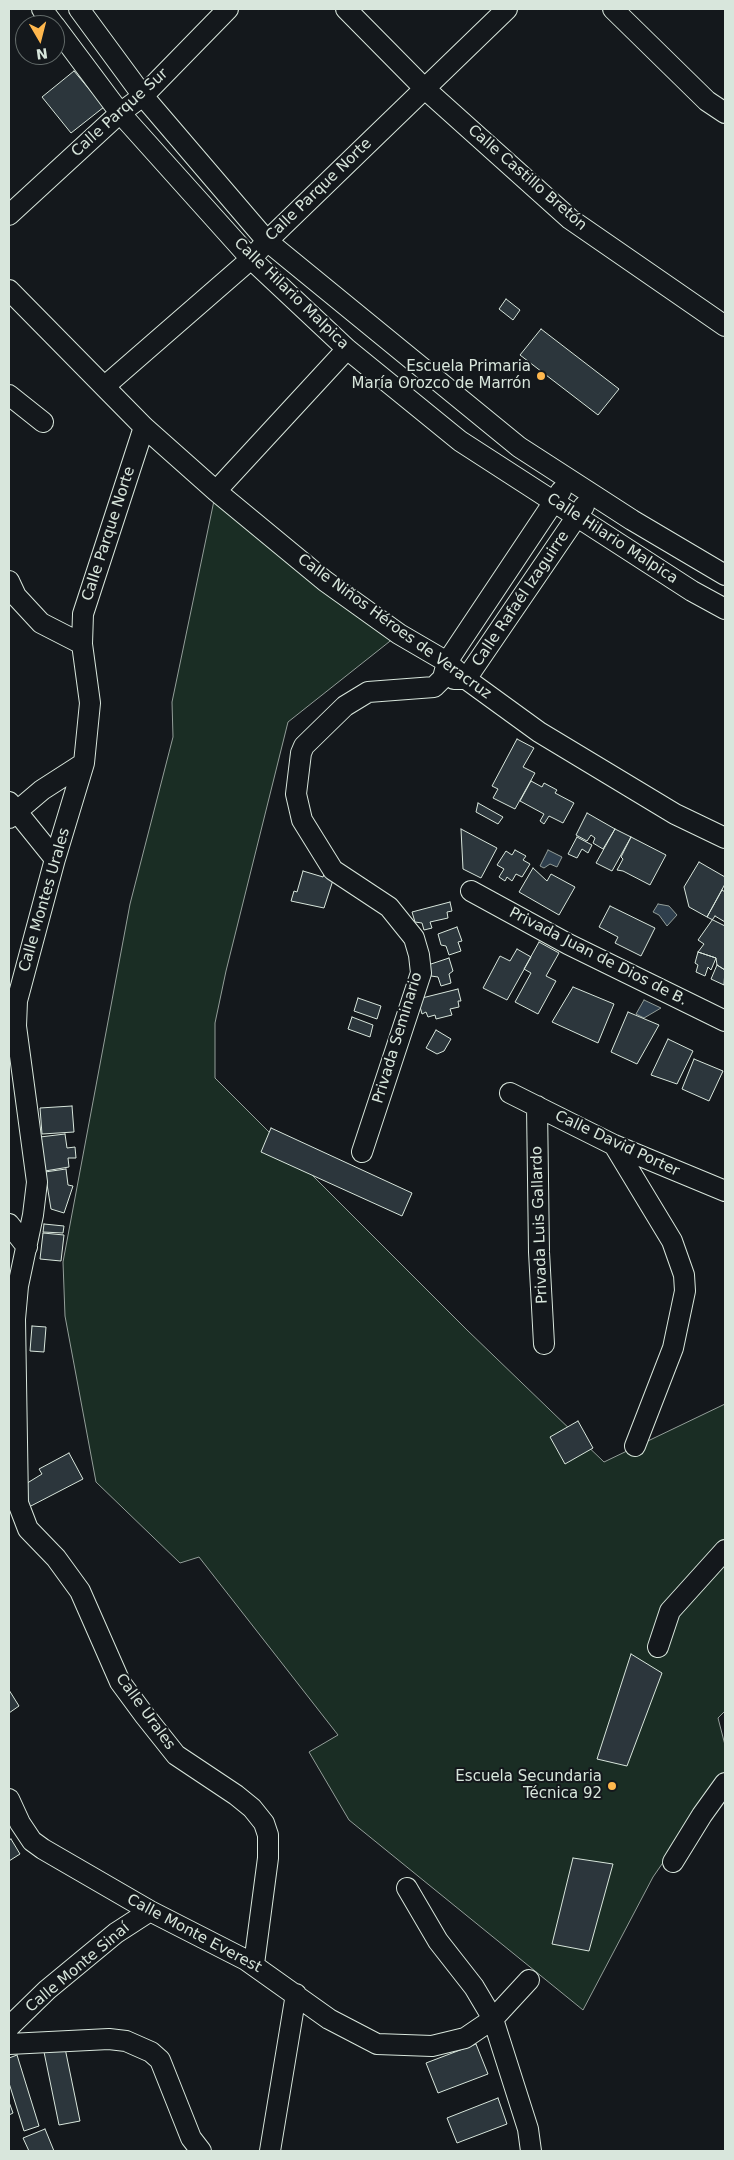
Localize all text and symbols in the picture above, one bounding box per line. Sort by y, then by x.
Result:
north arrow [15,15,65,65]
text: N [35,45,49,63]
street label: Calle Parque Sur [68,65,172,161]
street label: Calle Castillo Bretón [464,121,590,235]
street label: Calle Parque Norte [262,135,376,245]
street label: Calle Hilario Malpica [230,235,352,353]
place label: Escuela Primaria María Orozco de Marrón [352,358,531,393]
marker: Escuela Primaria María Orozco de Marrón [535,370,547,382]
street label: Calle Parque Norte [79,465,139,603]
street label: Calle Hilario Malpica [543,490,681,588]
street label: Calle Rafaél Izaguirre [469,528,573,670]
street label: Calle Niños Héroes de Veracruz [294,551,494,703]
street label: Calle Montes Urales [16,826,74,974]
street label: Privada Juan de Dios de B. [506,904,690,1010]
street label: Privada Seminario [369,970,427,1106]
street label: Calle David Porter [552,1107,682,1181]
street label: Privada Luis Gallardo [528,1146,552,1304]
street label: Calle Urales [111,1670,179,1754]
place label: Escuela Secundaria Técnica 92 [455,1768,602,1803]
marker: Escuela Secundaria Técnica 92 [606,1780,618,1792]
street label: Calle Monte Everest [124,1891,264,1977]
street label: Calle Monte Sinaí [22,1919,134,2017]

